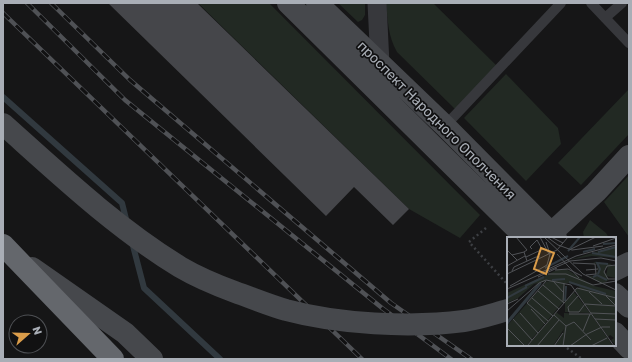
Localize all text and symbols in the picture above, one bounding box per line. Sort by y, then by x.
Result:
street label: проспект Народного Ополчения [354,38,519,203]
inset map [507,237,616,346]
north arrow [8,314,48,354]
text: N [29,325,44,337]

